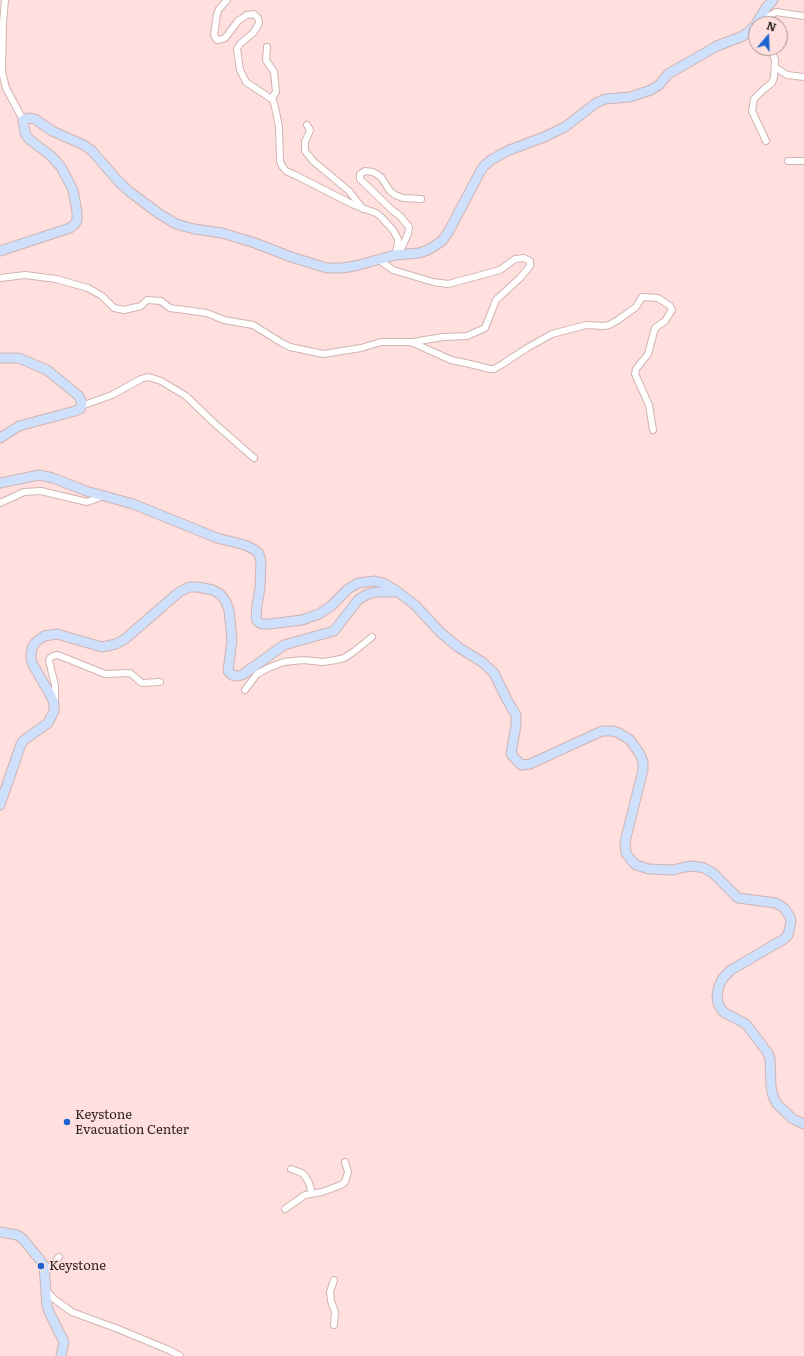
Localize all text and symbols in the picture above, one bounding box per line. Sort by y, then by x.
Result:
north arrow [748,16,788,56]
text: N [765,17,779,35]
place label: Keystone Evacuation Center [75,1107,189,1138]
marker: Keystone Evacuation Center [62,1117,72,1127]
place label: Keystone [49,1258,106,1274]
marker: Keystone [36,1261,46,1271]

